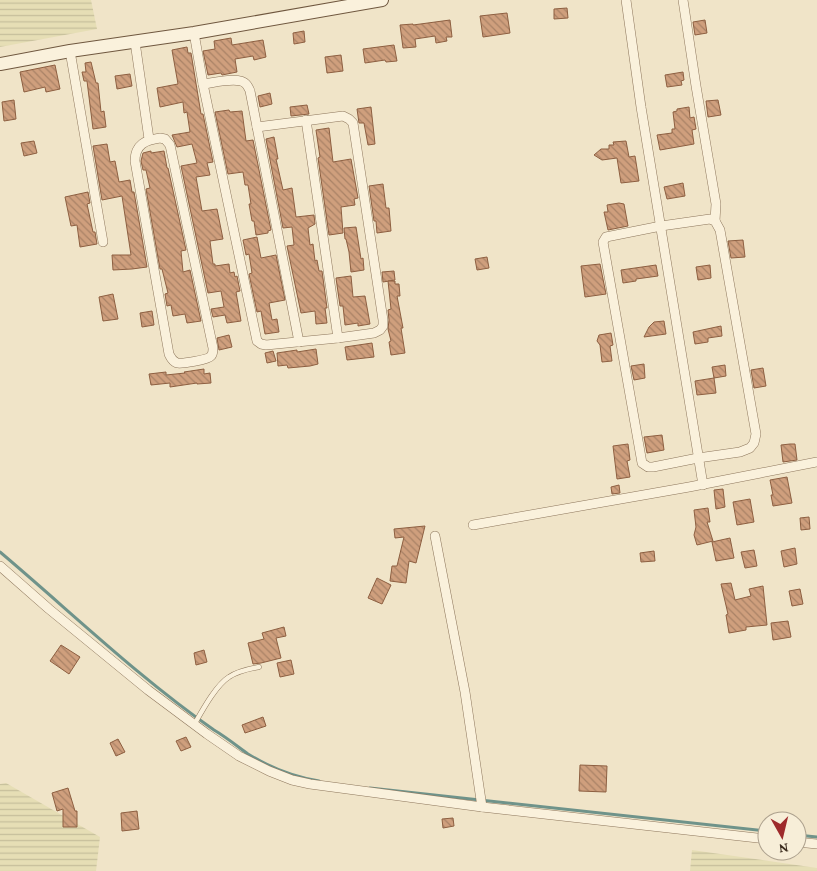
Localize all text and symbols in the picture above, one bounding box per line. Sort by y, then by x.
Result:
north arrow [757,811,807,861]
text: N [778,840,790,858]

